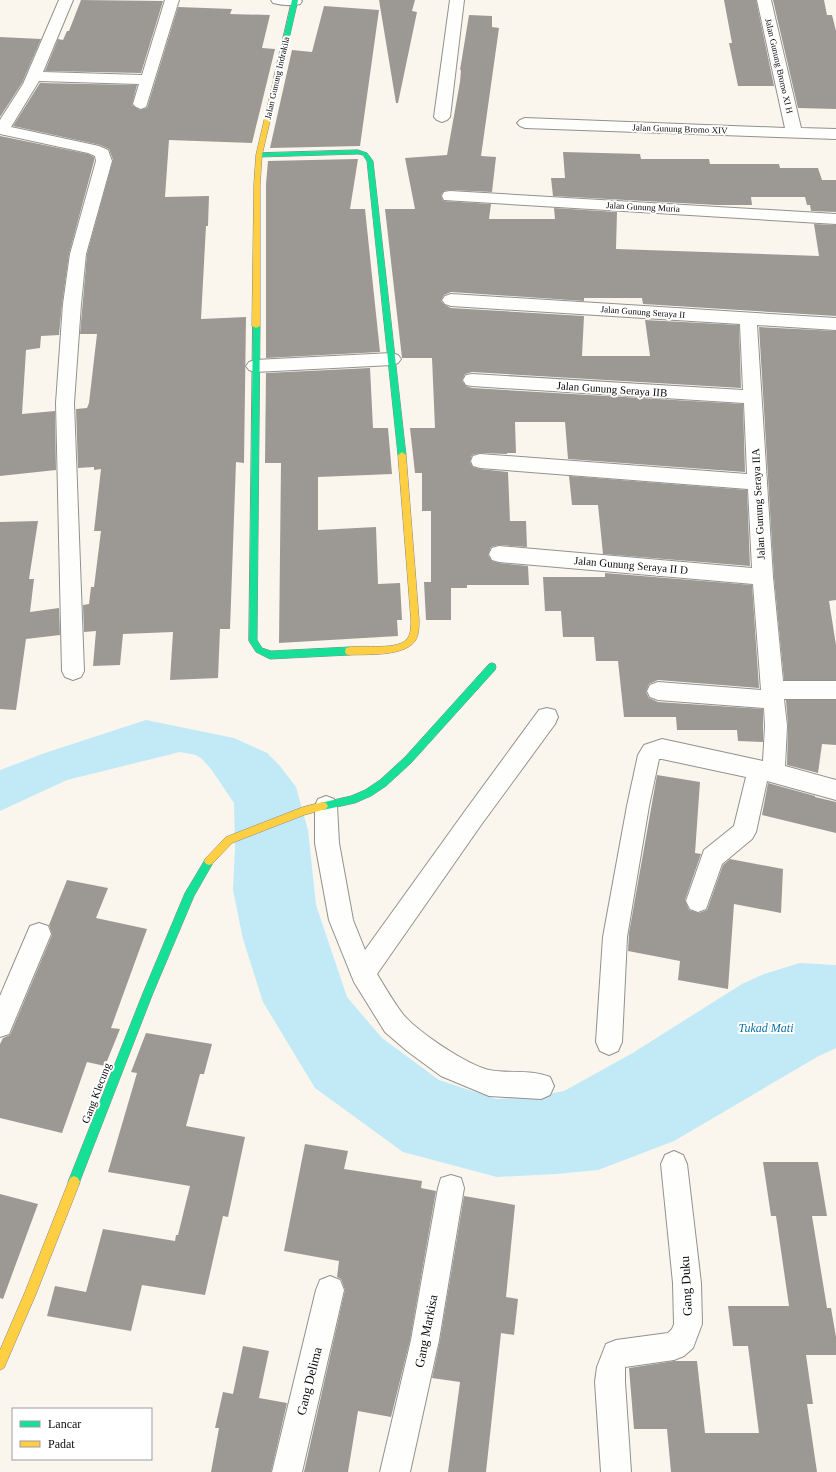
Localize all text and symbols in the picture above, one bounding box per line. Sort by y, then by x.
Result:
street label: Jalan Gunung Bromo XI H [763,17,795,115]
street label: Jalan Gunung Indrakila [263,36,291,120]
street label: Jalan Gunung Bromo XIV [632,122,728,136]
street label: Jalan Gunung Muria [606,200,680,214]
street label: Jalan Gunung Seraya II [600,304,686,320]
street label: Jalan Gunung Seraya IIB [556,379,668,399]
street label: Jalan Gunung Seraya IIA [749,448,767,560]
street label: Jalan Gunung Seraya II D [574,554,688,576]
water label: Tukad Mati [738,1021,794,1035]
street label: Gang Klecung [79,1061,113,1125]
street label: Gang Duku [677,1255,695,1316]
street label: Gang Markisa [412,1293,440,1369]
street label: Gang Delima [293,1345,325,1417]
legend [12,1408,152,1460]
text: Lancar [48,1417,81,1431]
text: Padat [48,1437,75,1451]

